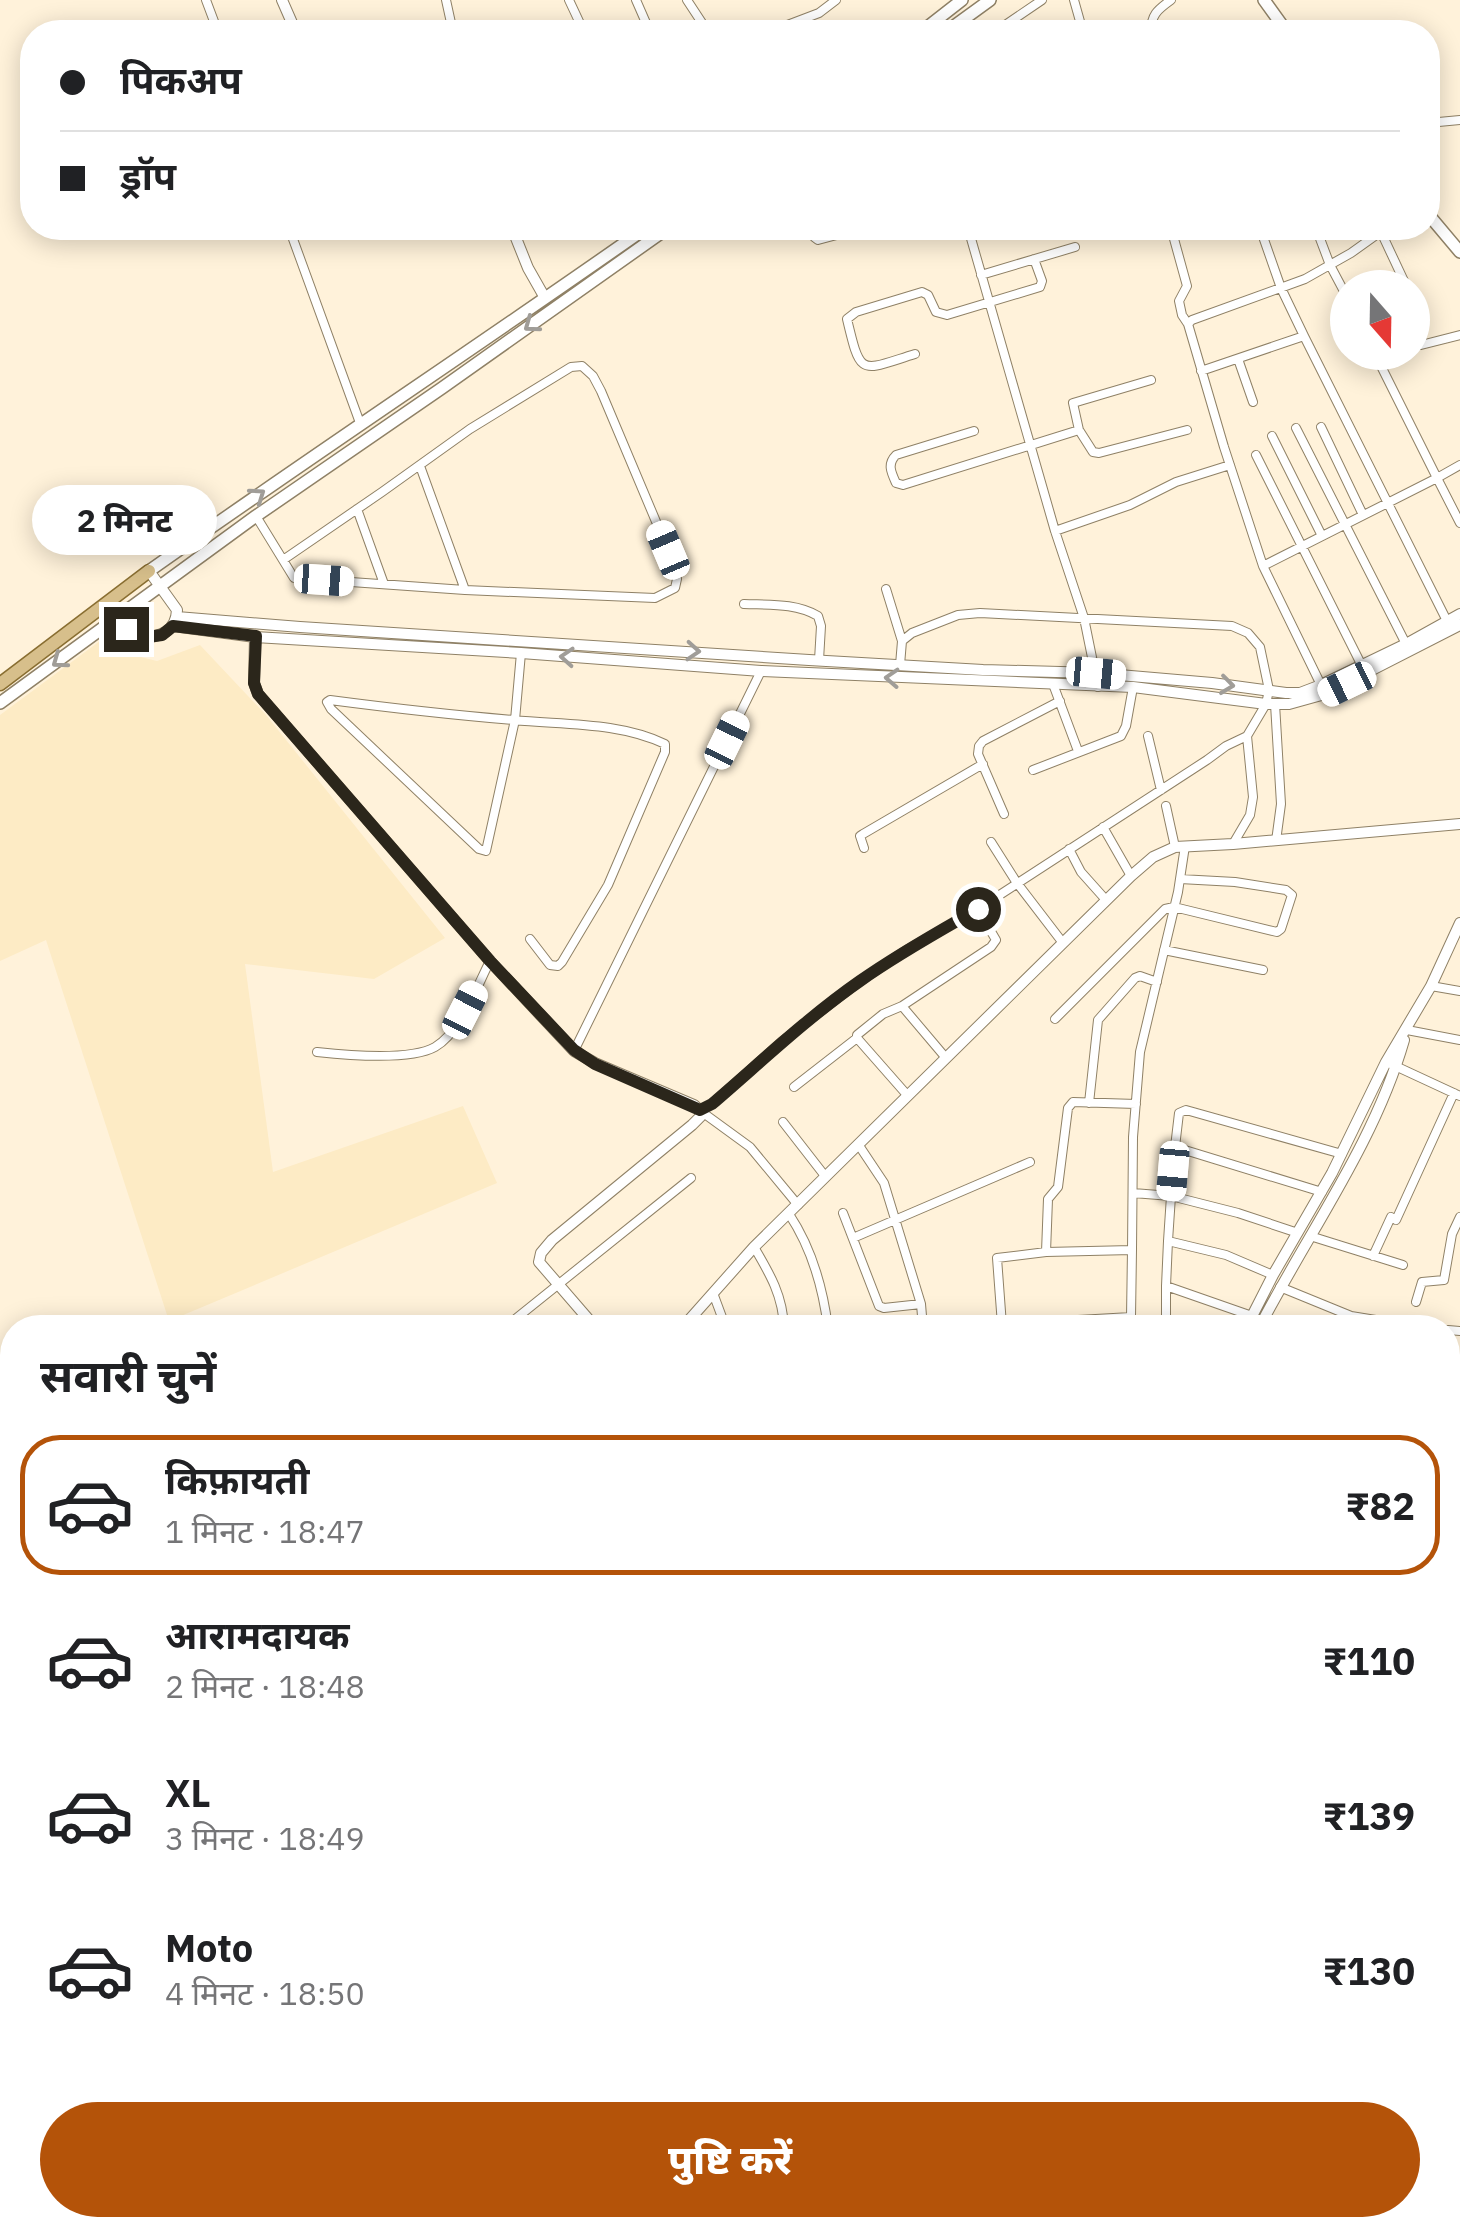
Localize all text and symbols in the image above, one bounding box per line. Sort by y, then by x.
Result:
text: पिकअप [120,55,242,104]
text: ड्रॉप [120,151,176,200]
north arrow [1330,270,1430,370]
map controls [1330,270,1430,370]
one-way arrow [524,313,542,331]
callout: 2 मिनट [34,484,218,554]
one-way arrow [246,489,265,507]
text: 2 मिनट [77,499,172,541]
car [642,517,694,583]
car [293,563,355,597]
route end [104,607,149,652]
one-way arrow [685,640,701,662]
one-way arrow [559,646,575,668]
one-way arrow [51,649,70,668]
car [1065,655,1127,691]
car [1313,657,1381,711]
one-way arrow [883,668,899,689]
one-way arrow [1218,673,1235,694]
car [700,706,754,774]
route start [956,887,1001,932]
car [438,976,492,1044]
car [1155,1140,1191,1202]
text: सवारी चुनें [40,1346,216,1404]
text: किफ़ायती [165,1455,309,1504]
icon: car [45,1460,135,1550]
text: ₹82 [1345,1481,1415,1530]
text: 1 मिनट · 18:47 [165,1510,365,1552]
text: आरामदायक [165,1610,349,1659]
icon: car [45,1615,135,1705]
text: ₹110 [1323,1636,1415,1685]
text: 2 मिनट · 18:48 [165,1665,365,1707]
text: XL [165,1768,211,1817]
icon: car [45,1770,135,1860]
text: ₹139 [1323,1791,1415,1840]
text: 3 मिनट · 18:49 [165,1817,365,1859]
text: Moto [165,1923,253,1972]
icon: car [45,1925,135,2015]
text: ₹130 [1323,1946,1415,1995]
text: 4 मिनट · 18:50 [165,1972,365,2014]
button: पुष्टि करें [40,2102,1420,2217]

